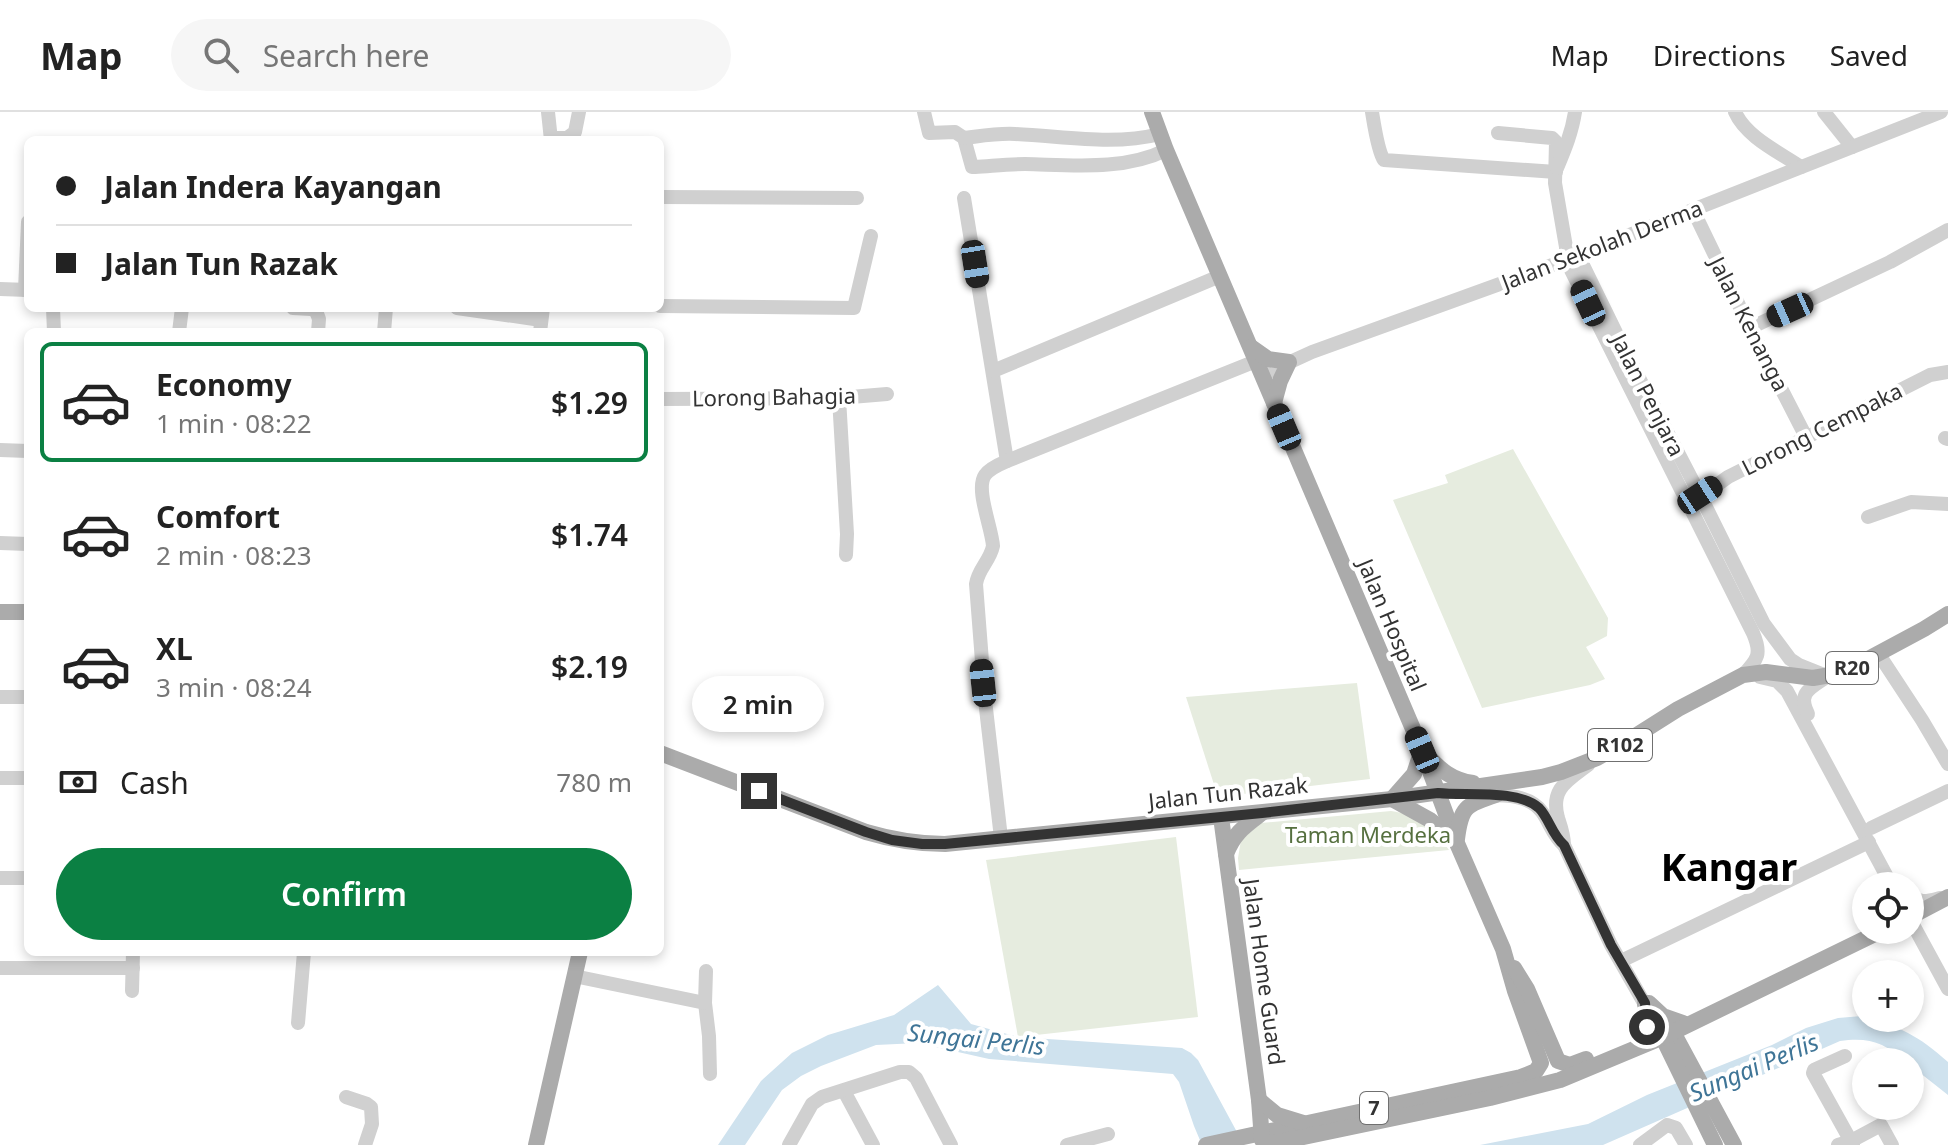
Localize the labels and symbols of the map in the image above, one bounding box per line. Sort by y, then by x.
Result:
street label: Jalan Sekolah Derma [1495,192,1706,297]
car [959,238,991,290]
street label: Jalan Kenanga [1702,249,1797,396]
car [1567,276,1609,330]
car [1763,289,1817,331]
street label: Jalan Penjara [1604,326,1693,461]
street label: Lorong Cempaka [1736,375,1907,482]
street label: Lorong Bahagia [692,380,856,412]
car [1264,400,1304,454]
car [1673,472,1727,518]
street label: Jalan Hospital [1351,552,1434,695]
road number: R20 [1826,652,1878,684]
car [969,658,997,708]
callout: 2 min [693,675,825,731]
car [1402,723,1442,777]
road number: R102 [1588,729,1652,761]
street label: Jalan Tun Razak [1145,769,1309,816]
route end [741,773,777,809]
park label: Taman Merdeka [1285,819,1451,849]
district label: Kangar [1661,840,1797,892]
street label: Jalan Home Guard [1237,875,1293,1067]
route start [1629,1009,1665,1045]
water label: Sungai Perlis [906,1015,1046,1062]
water label: Sungai Perlis [1684,1025,1823,1109]
road number: 7 [1360,1092,1388,1124]

